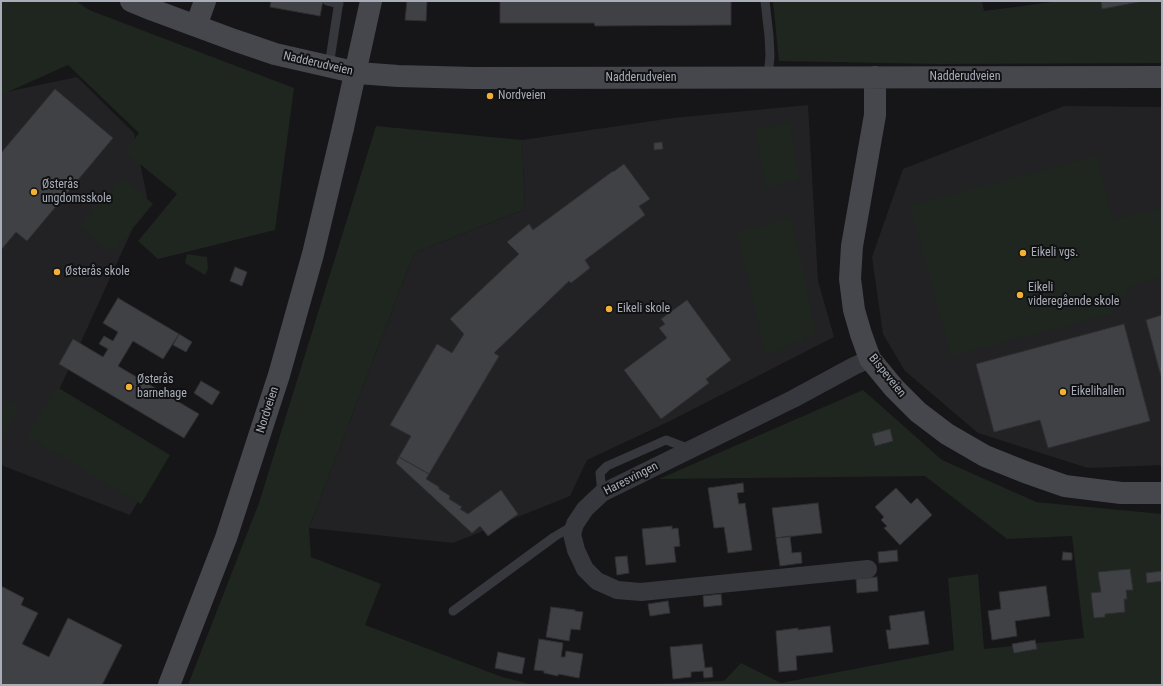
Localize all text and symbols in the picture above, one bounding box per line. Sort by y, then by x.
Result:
street label: Nadderudveien [282,49,354,79]
street label: Nadderudveien [930,70,1000,84]
street label: Nadderudveien [606,71,676,85]
place label: Nordveien [498,89,546,103]
marker: Nordveien [485,91,495,101]
place label: Østerås ungdomsskole [42,178,111,206]
marker: Østerås ungdomsskole [29,187,39,197]
place label: Eikeli vgs. [1031,246,1079,260]
marker: Eikeli vgs. [1018,248,1028,258]
place label: Østerås skole [65,265,130,279]
marker: Østerås skole [52,267,62,277]
place label: Eikeli videregående skole [1028,281,1119,309]
marker: Eikeli videregående skole [1015,290,1025,300]
place label: Eikeli skole [617,302,670,316]
marker: Eikeli skole [604,304,614,314]
street label: Bispeveien [865,352,909,400]
place label: Østerås barnehage [137,373,187,401]
marker: Østerås barnehage [124,382,134,392]
street label: Nordveien [254,385,282,435]
place label: Eikelihallen [1071,385,1125,399]
marker: Eikelihallen [1058,387,1068,397]
street label: Haresvingen [601,459,661,499]

